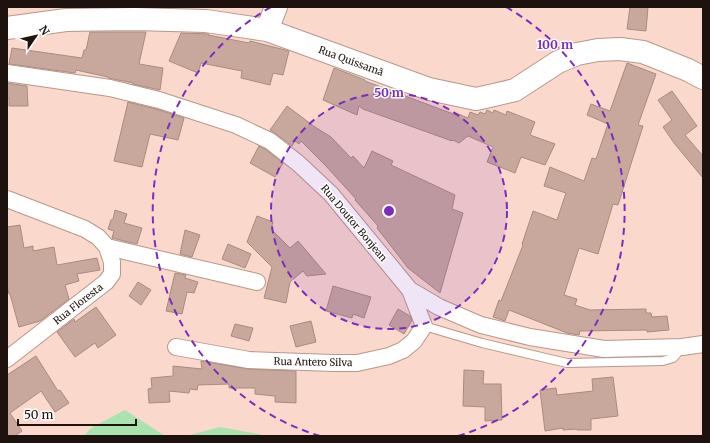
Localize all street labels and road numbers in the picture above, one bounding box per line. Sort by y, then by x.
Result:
street label: Rua Quissamã [317,43,386,79]
street label: Rua Doutor Bonjean [318,182,390,264]
street label: Rua Floresta [51,280,106,327]
street label: Rua Antero Silva [274,355,353,369]

